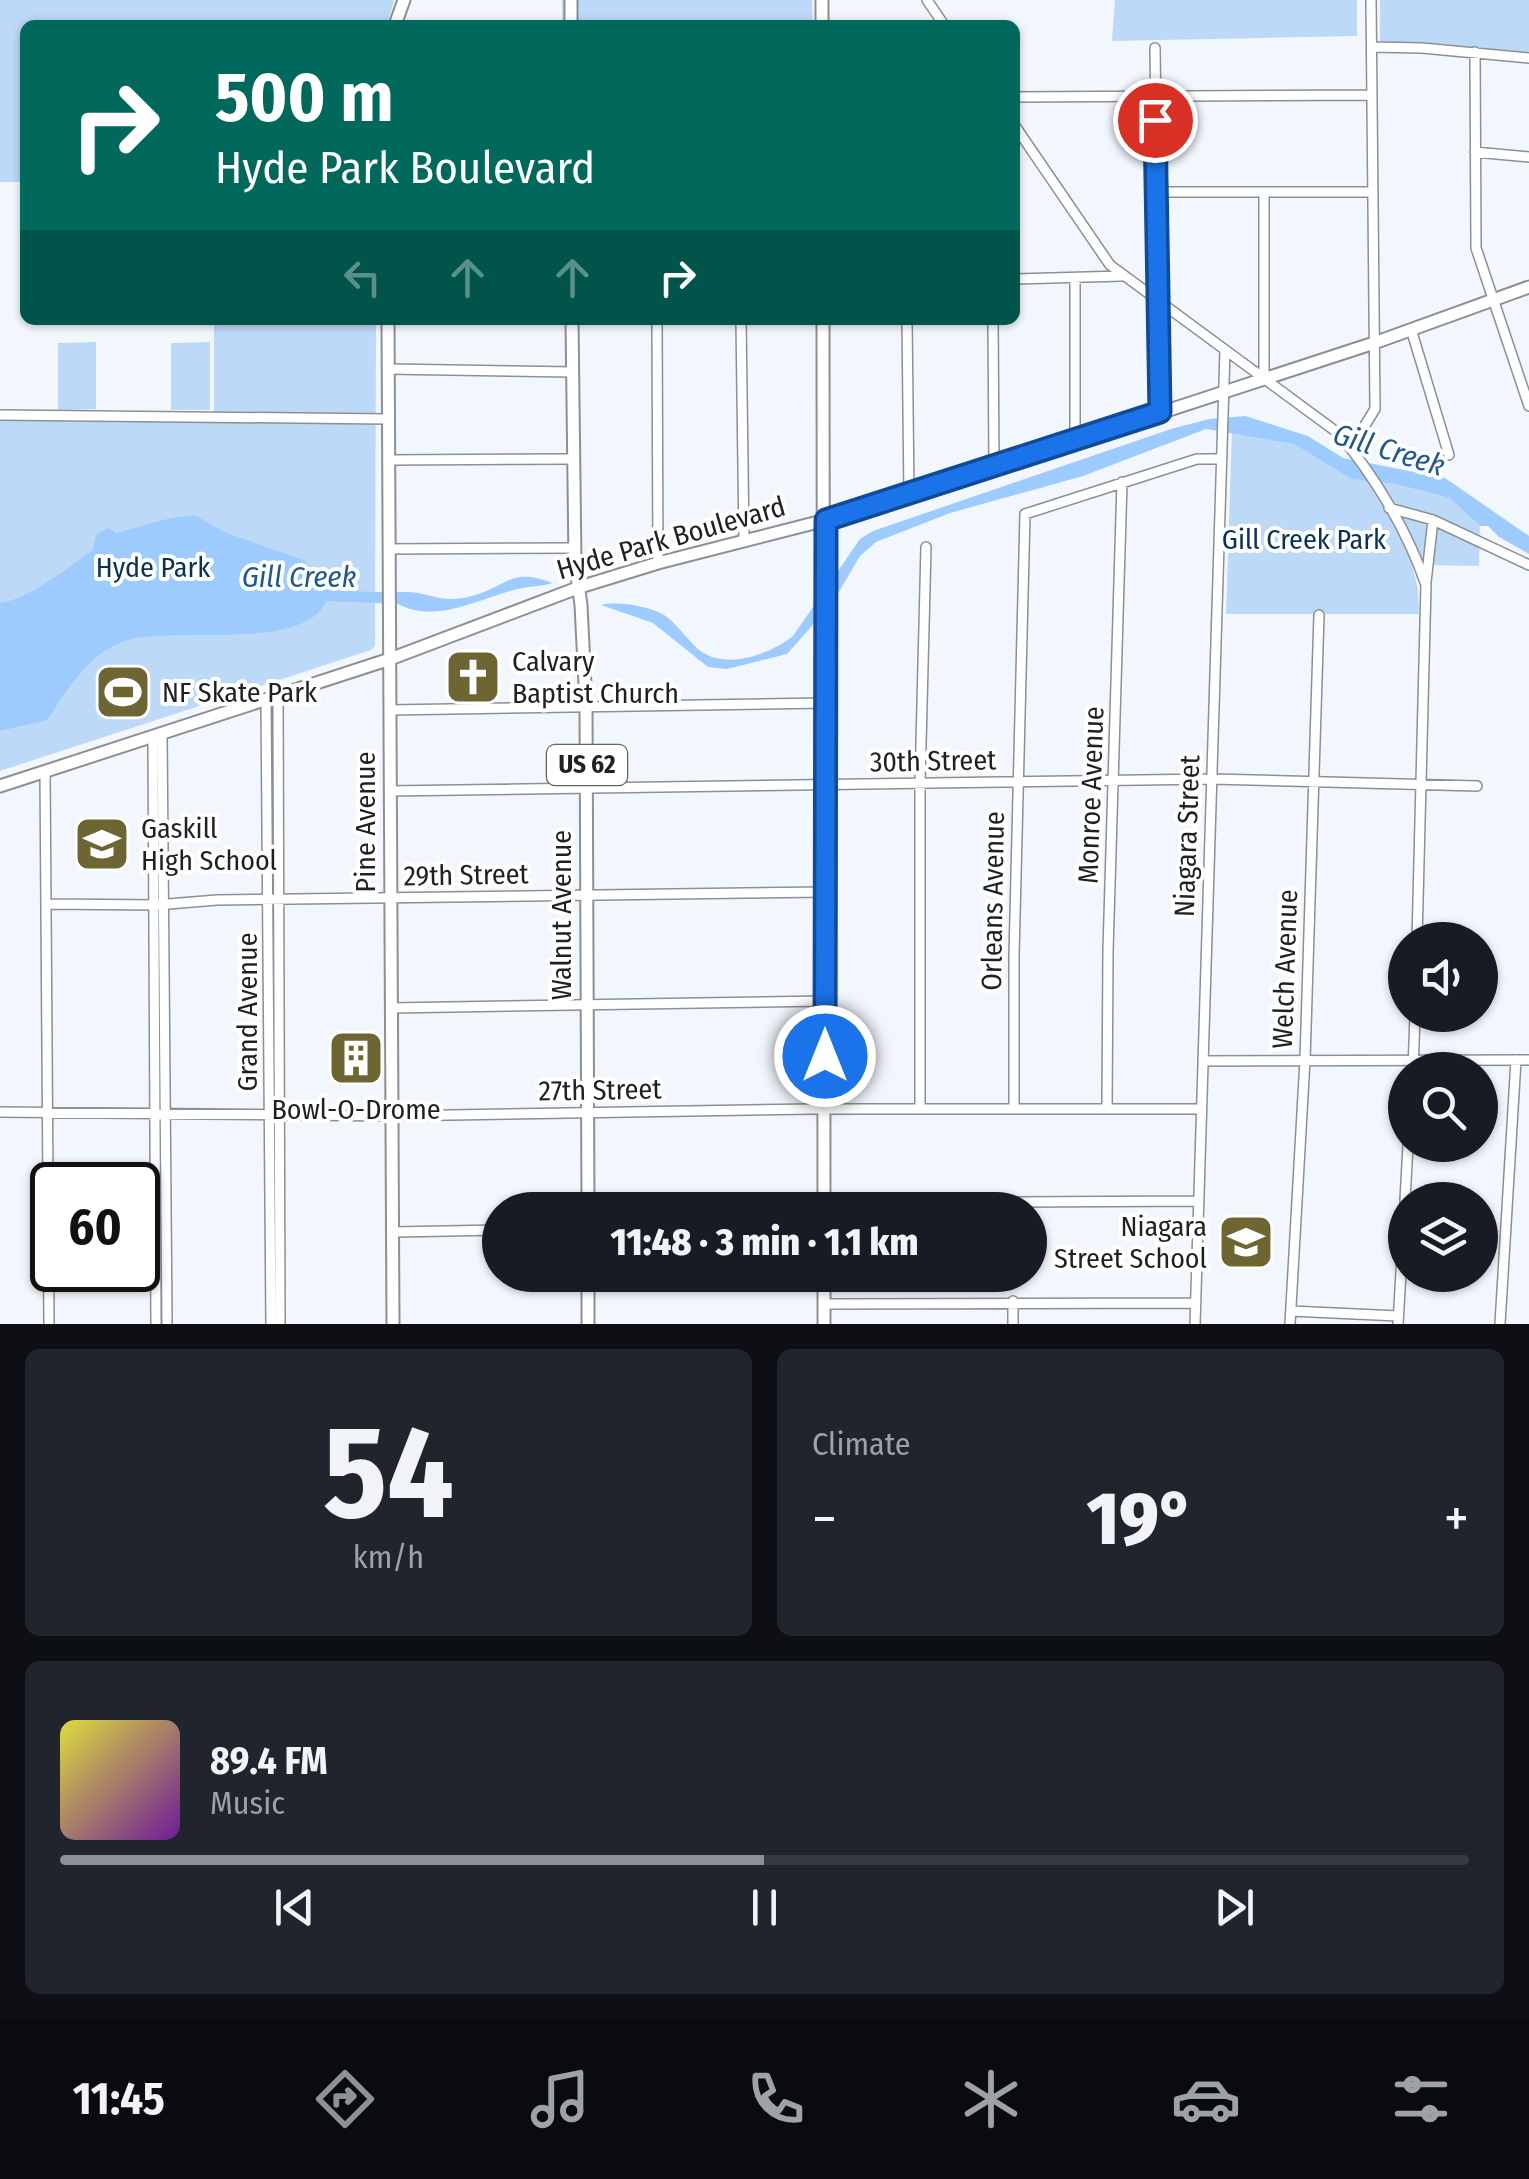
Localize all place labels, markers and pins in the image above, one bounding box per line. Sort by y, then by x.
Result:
pin [1113,78,1198,163]
place label: Calvary Baptist Church [512,645,679,710]
church icon: Calvary Baptist Church [443,647,503,707]
sports icon: NF Skate Park [93,662,153,722]
place label: NF Skate Park [162,676,318,709]
place label: Gaskill High School [141,812,277,877]
school or university icon: Gaskill High School [72,814,132,874]
building icon: Bowl-O-Drome [326,1028,386,1088]
place label: Bowl-O-Drome [271,1093,441,1126]
place label: Niagara Street School [1054,1210,1207,1275]
school or university icon: Niagara Street School [1216,1212,1276,1272]

